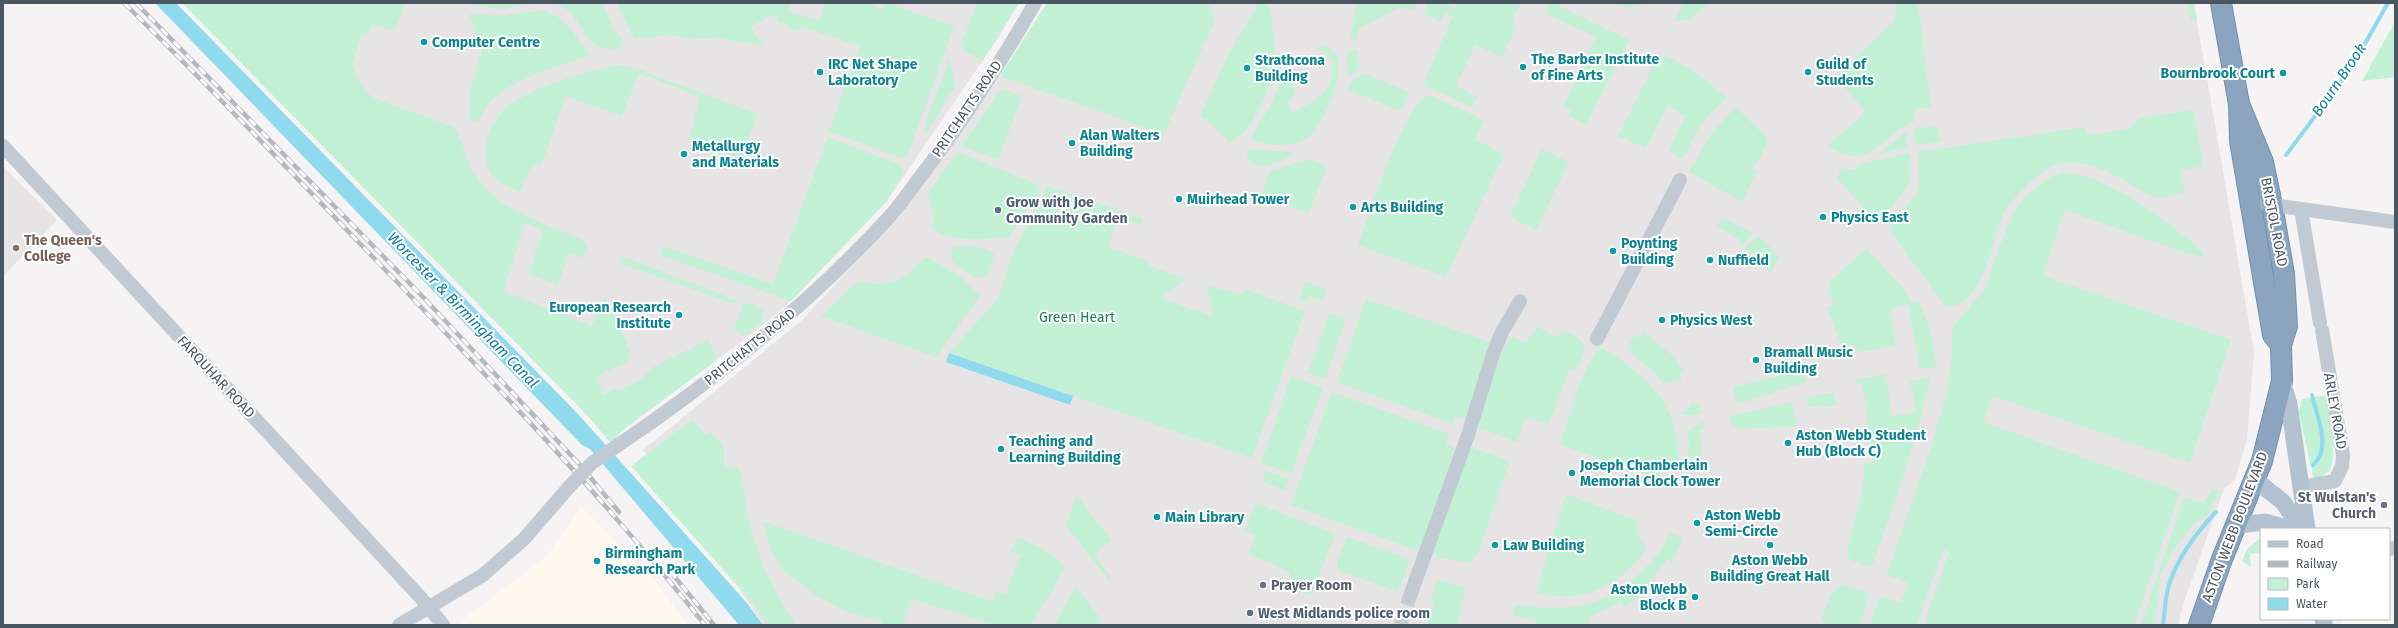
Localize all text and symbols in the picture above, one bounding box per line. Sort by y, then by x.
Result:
place label: Computer Centre [432,34,540,51]
marker: Computer Centre [419,37,429,47]
water label: Bourn Brook [2308,40,2370,120]
place label: The Barber Institute of Fine Arts [1531,51,1659,84]
place label: Strathcona Building [1255,52,1325,85]
place label: IRC Net Shape Laboratory [828,56,918,89]
place label: Guild of Students [1816,56,1874,89]
street label: PRITCHATTS ROAD [928,58,1006,160]
marker: The Barber Institute of Fine Arts [1518,62,1528,72]
marker: Strathcona Building [1242,63,1252,73]
place label: Bournbrook Court [2161,65,2276,82]
marker: IRC Net Shape Laboratory [815,67,825,77]
marker: Guild of Students [1803,67,1813,77]
marker: Bournbrook Court [2278,68,2288,78]
place label: Alan Walters Building [1079,127,1160,160]
place label: Metallurgy and Materials [692,138,779,171]
marker: Alan Walters Building [1067,138,1077,148]
marker: Metallurgy and Materials [679,149,689,159]
street label: BRISTOL ROAD [2257,176,2291,268]
place label: Muirhead Tower [1187,191,1290,208]
place label: Grow with Joe Community Garden [1006,194,1128,227]
marker: Muirhead Tower [1174,194,1184,204]
place label: Arts Building [1360,199,1443,216]
marker: Arts Building [1348,202,1358,212]
marker: Grow with Joe Community Garden [993,205,1003,215]
place label: Physics East [1831,209,1909,226]
marker: Physics East [1818,212,1828,222]
water label: Worcester & Birmingham Canal [384,228,542,392]
place label: The Queen's College [24,232,102,265]
place label: Poynting Building [1621,235,1678,268]
marker: The Queen's College [11,243,21,253]
marker: Poynting Building [1608,246,1618,256]
place label: Nuffield [1718,252,1769,269]
marker: Nuffield [1705,255,1715,265]
place label: European Research Institute [549,299,671,332]
street label: PRITCHATTS ROAD [701,305,799,389]
park label: Green Heart [1039,309,1116,326]
marker: European Research Institute [674,310,684,320]
place label: Physics West [1670,312,1753,329]
marker: Physics West [1657,315,1667,325]
street label: FARQUHAR ROAD [174,332,258,422]
place label: Bramall Music Building [1764,344,1853,377]
marker: Bramall Music Building [1751,355,1761,365]
street label: ARLEY ROAD [2320,371,2350,451]
place label: Aston Webb Student Hub (Block C) [1795,427,1927,460]
place label: Teaching and Learning Building [1009,433,1121,466]
marker: Aston Webb Student Hub (Block C) [1783,438,1793,448]
marker: Teaching and Learning Building [996,444,1006,454]
street label: ASTON WEBB BOULEVARD [2198,449,2272,605]
place label: Joseph Chamberlain Memorial Clock Tower [1579,457,1720,490]
marker: Joseph Chamberlain Memorial Clock Tower [1567,468,1577,478]
place label: St Wulstan's Church [2298,489,2376,522]
marker: St Wulstan's Church [2379,500,2389,510]
place label: Aston Webb Semi-Circle [1704,507,1781,540]
place label: Main Library [1165,509,1245,526]
marker: Main Library [1152,512,1162,522]
marker: Aston Webb Semi-Circle [1692,518,1702,528]
legend [2260,528,2390,620]
place label: Law Building [1503,537,1585,554]
text: Road [2296,537,2324,551]
marker: Law Building [1490,540,1500,550]
marker: Aston Webb Building Great Hall [1765,540,1775,550]
place label: Birmingham Research Park [605,545,695,578]
place label: Aston Webb Building Great Hall [1710,552,1831,585]
marker: Birmingham Research Park [592,556,602,566]
text: Railway [2296,557,2337,571]
place label: Prayer Room [1271,577,1352,594]
text: Park [2296,577,2320,591]
marker: Prayer Room [1258,580,1268,590]
place label: Aston Webb Block B [1610,581,1687,614]
marker: Aston Webb Block B [1690,592,1700,602]
text: Water [2296,597,2328,611]
place label: West Midlands police room [1258,605,1430,622]
marker: West Midlands police room [1245,608,1255,618]

